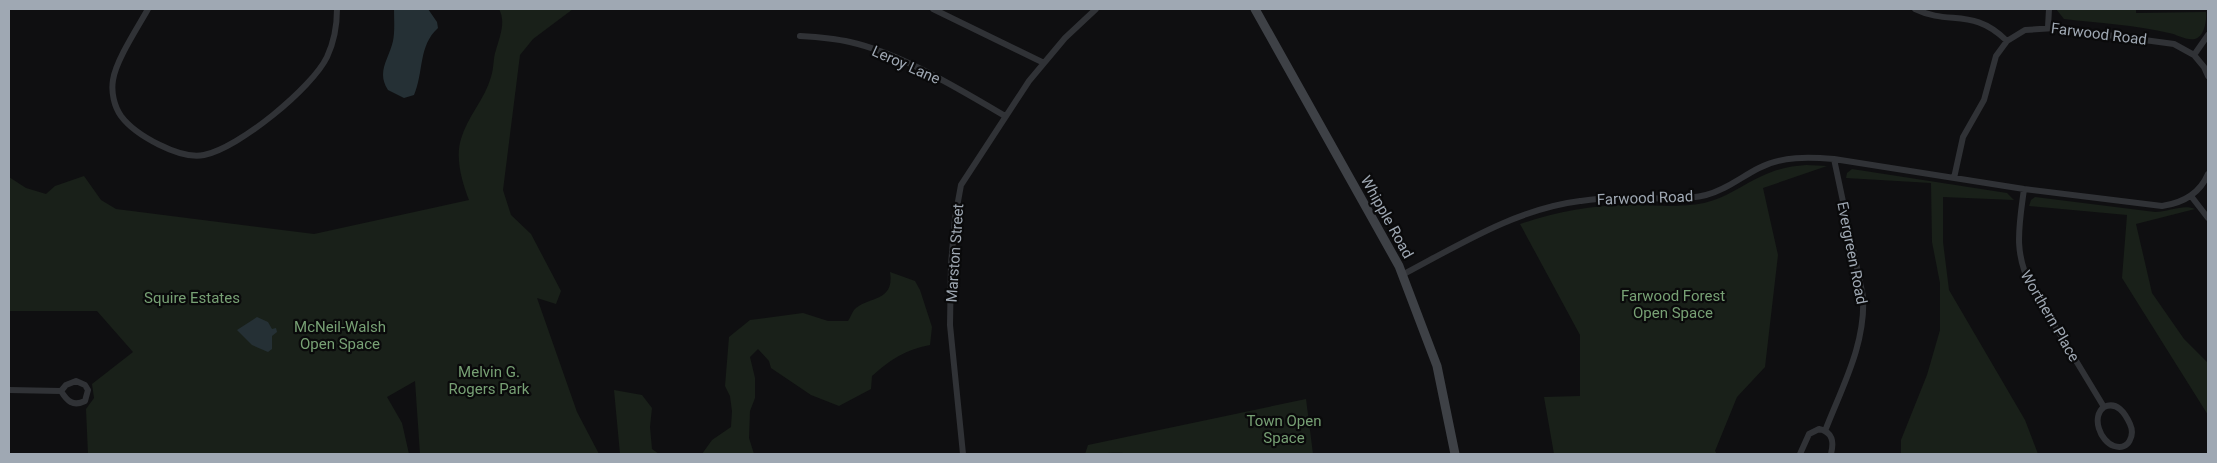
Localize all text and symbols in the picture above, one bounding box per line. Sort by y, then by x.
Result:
street label: Farwood Road [2050,19,2148,49]
street label: Leroy Lane [869,42,943,88]
street label: Whipple Road [1357,172,1417,262]
street label: Farwood Road [1597,187,1693,209]
street label: Evergreen Road [1833,200,1871,306]
street label: Marston Street [943,203,967,303]
street label: Worthern Place [2017,267,2083,365]
park label: Farwood Forest Open Space [1621,287,1725,322]
park label: Squire Estates [144,289,240,307]
park label: McNeil-Walsh Open Space [294,318,386,353]
park label: Melvin G. Rogers Park [449,363,530,398]
park label: Town Open Space [1246,412,1322,447]

